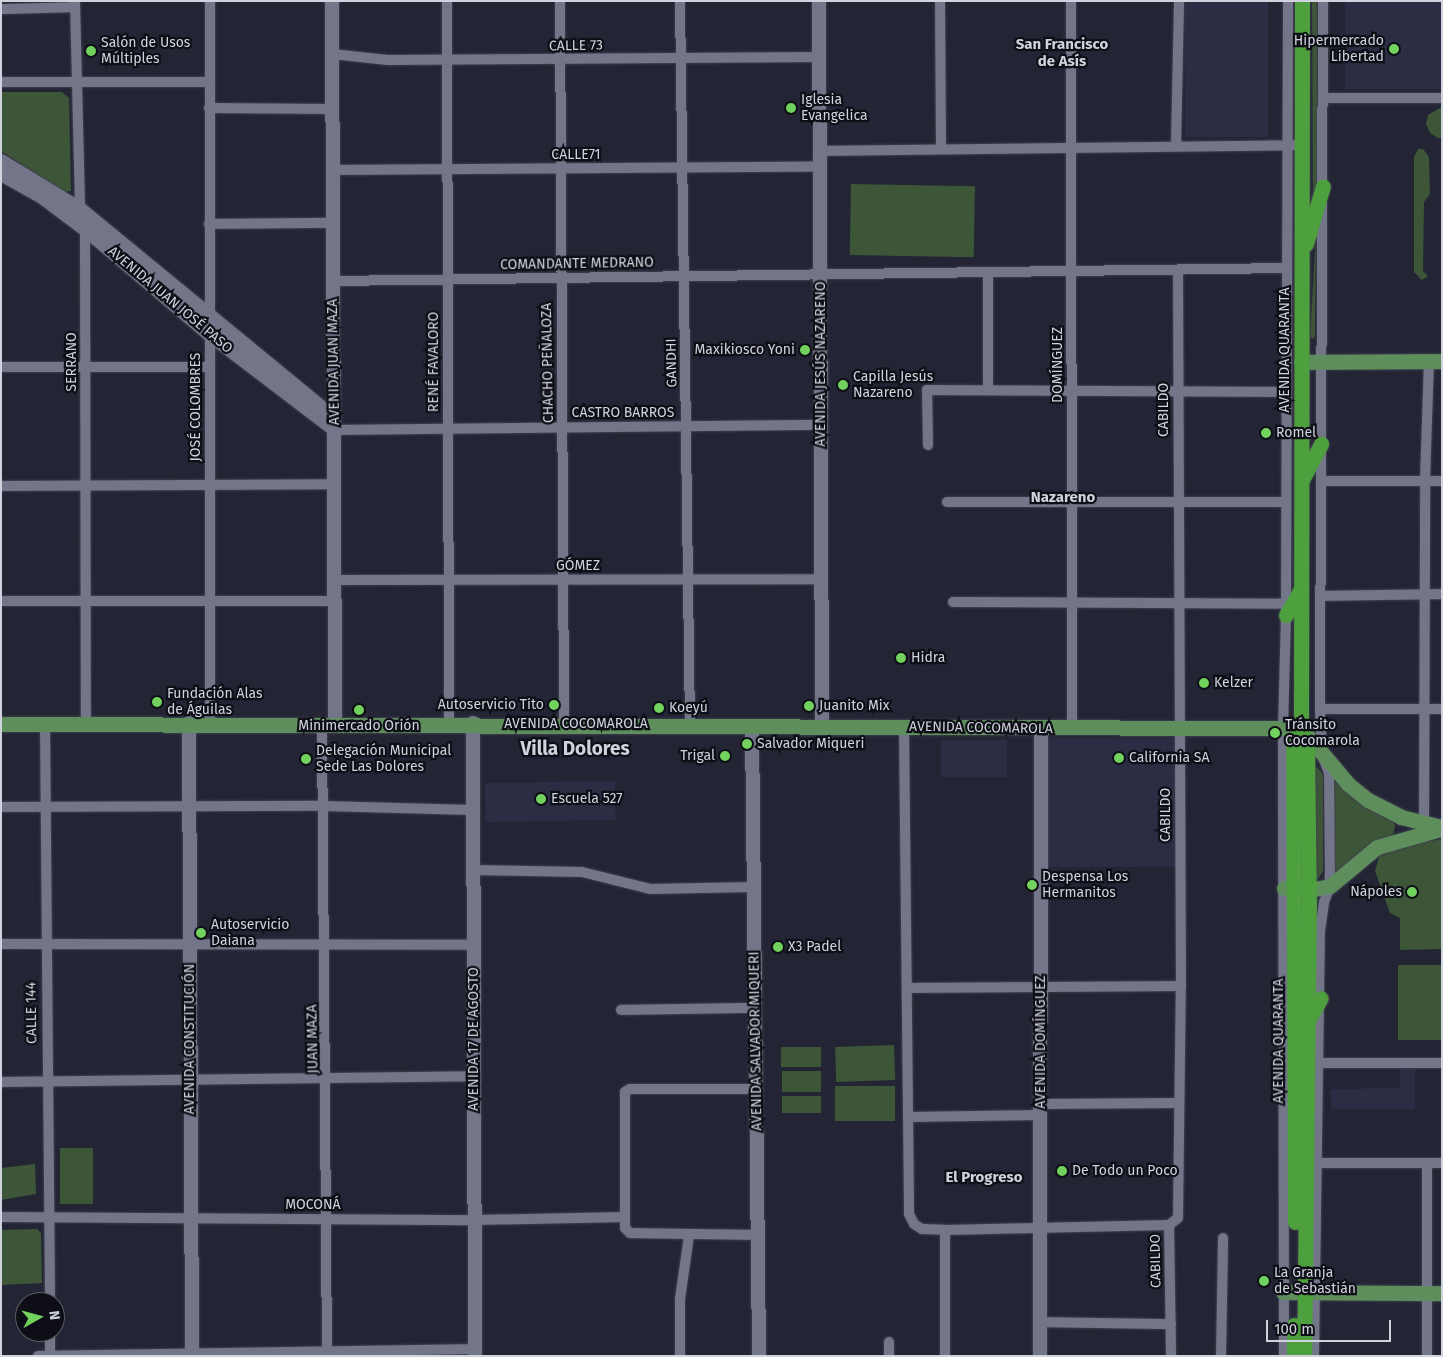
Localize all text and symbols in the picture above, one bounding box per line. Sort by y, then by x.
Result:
place label: Hipermercado Libertad [1294,33,1384,65]
place label: Salón de Usos Múltiples [101,35,190,68]
district label: San Francisco de Asís [1016,35,1108,70]
street label: CALLE 73 [549,37,603,55]
marker: Hipermercado Libertad [1388,43,1400,55]
marker: Salón de Usos Múltiples [85,45,97,57]
place label: Iglesia Evangelica [801,92,868,124]
marker: Iglesia Evangelica [785,102,797,114]
street label: CALLE71 [551,147,601,163]
street label: AVENIDA JUAN JOSÉ PASO [104,243,236,357]
street label: COMANDANTE MEDRANO [500,254,654,274]
street label: AVENIDA JESÚS NAZARENO [813,281,829,447]
street label: AVENIDA QUARANTA [1277,288,1293,412]
street label: AVENIDA JUAN MAZA [324,299,344,425]
street label: CHACHO PEÑALOZA [539,303,557,423]
street label: RENÉ FAVALORO [426,312,442,412]
street label: DOMÍNGUEZ [1050,327,1066,403]
street label: SERRANO [64,332,80,392]
street label: GANDHI [663,338,681,388]
place label: Maxikiosco Yoni [694,342,795,358]
marker: Maxikiosco Yoni [799,344,811,356]
street label: JOSÉ COLOMBRES [188,353,204,461]
place label: Capilla Jesús Nazareno [853,369,933,402]
marker: Capilla Jesús Nazareno [837,379,849,391]
street label: CABILDO [1156,383,1172,437]
street label: CASTRO BARROS [572,405,674,421]
place label: Romel [1276,425,1316,441]
marker: Romel [1260,427,1272,439]
district label: Nazareno [1031,489,1095,507]
street label: GÓMEZ [556,558,600,574]
place label: Hidra [911,650,945,666]
marker: Hidra [895,652,907,664]
place label: Kelzer [1214,675,1253,691]
marker: Kelzer [1198,677,1210,689]
place label: Fundación Alas de Águilas [167,686,262,719]
marker: Fundación Alas de Águilas [151,696,163,708]
place label: Autoservicio Tito [438,697,544,713]
place label: Juanito Mix [819,698,890,714]
marker: Autoservicio Tito [548,699,560,711]
place label: Koeyú [669,700,708,716]
marker: Juanito Mix [803,700,815,712]
marker: Koeyú [653,702,665,714]
marker: Minimercado Orión [353,704,365,716]
street label: AVENIDA COCOMAROLA [504,716,648,732]
place label: Tránsito Cocomarola [1285,717,1360,750]
place label: Minimercado Orión [298,718,420,734]
street label: AVENIDA COCOMAROLA [909,718,1053,738]
marker: Tránsito Cocomarola [1269,727,1281,739]
place label: Salvador Miqueri [757,736,864,752]
district label: Villa Dolores [520,738,630,760]
marker: Salvador Miqueri [741,738,753,750]
place label: Delegación Municipal Sede Las Dolores [316,743,451,776]
place label: Trigal [680,748,715,764]
marker: Trigal [719,750,731,762]
place label: California SA [1129,750,1209,766]
marker: California SA [1113,752,1125,764]
marker: Delegación Municipal Sede Las Dolores [300,753,312,765]
street label: CABILDO [1158,788,1174,842]
place label: Escuela 527 [551,791,622,807]
marker: Escuela 527 [535,793,547,805]
place label: Despensa Los Hermanitos [1042,869,1128,902]
marker: Despensa Los Hermanitos [1026,879,1038,891]
place label: Nápoles [1350,884,1402,900]
marker: Nápoles [1406,886,1418,898]
place label: Autoservicio Daiana [211,917,289,950]
marker: Autoservicio Daiana [195,927,207,939]
place label: X3 Padel [788,939,841,955]
marker: X3 Padel [772,941,784,953]
street label: AVENIDA SALVADOR MIQUERI [746,951,766,1131]
street label: AVENIDA CONSTITUCIÓN [182,964,198,1114]
street label: AVENIDA 17 DE AGOSTO [466,967,482,1111]
street label: AVENIDA DOMÍNGUEZ [1033,975,1049,1109]
street label: AVENIDA QUARANTA [1271,979,1287,1103]
street label: CALLE 144 [23,982,41,1044]
street label: JUAN MAZA [304,1004,322,1074]
place label: De Todo un Poco [1072,1163,1178,1179]
marker: De Todo un Poco [1056,1165,1068,1177]
district label: El Progreso [946,1169,1022,1187]
street label: MOCONÁ [285,1197,341,1213]
street label: CABILDO [1147,1234,1165,1288]
place label: La Granja de Sebastián [1274,1265,1356,1298]
marker: La Granja de Sebastián [1258,1275,1270,1287]
north arrow [15,1292,65,1342]
text: N [45,1310,63,1321]
scale bar [1268,1310,1393,1342]
text: 100 m [1274,1320,1314,1338]

